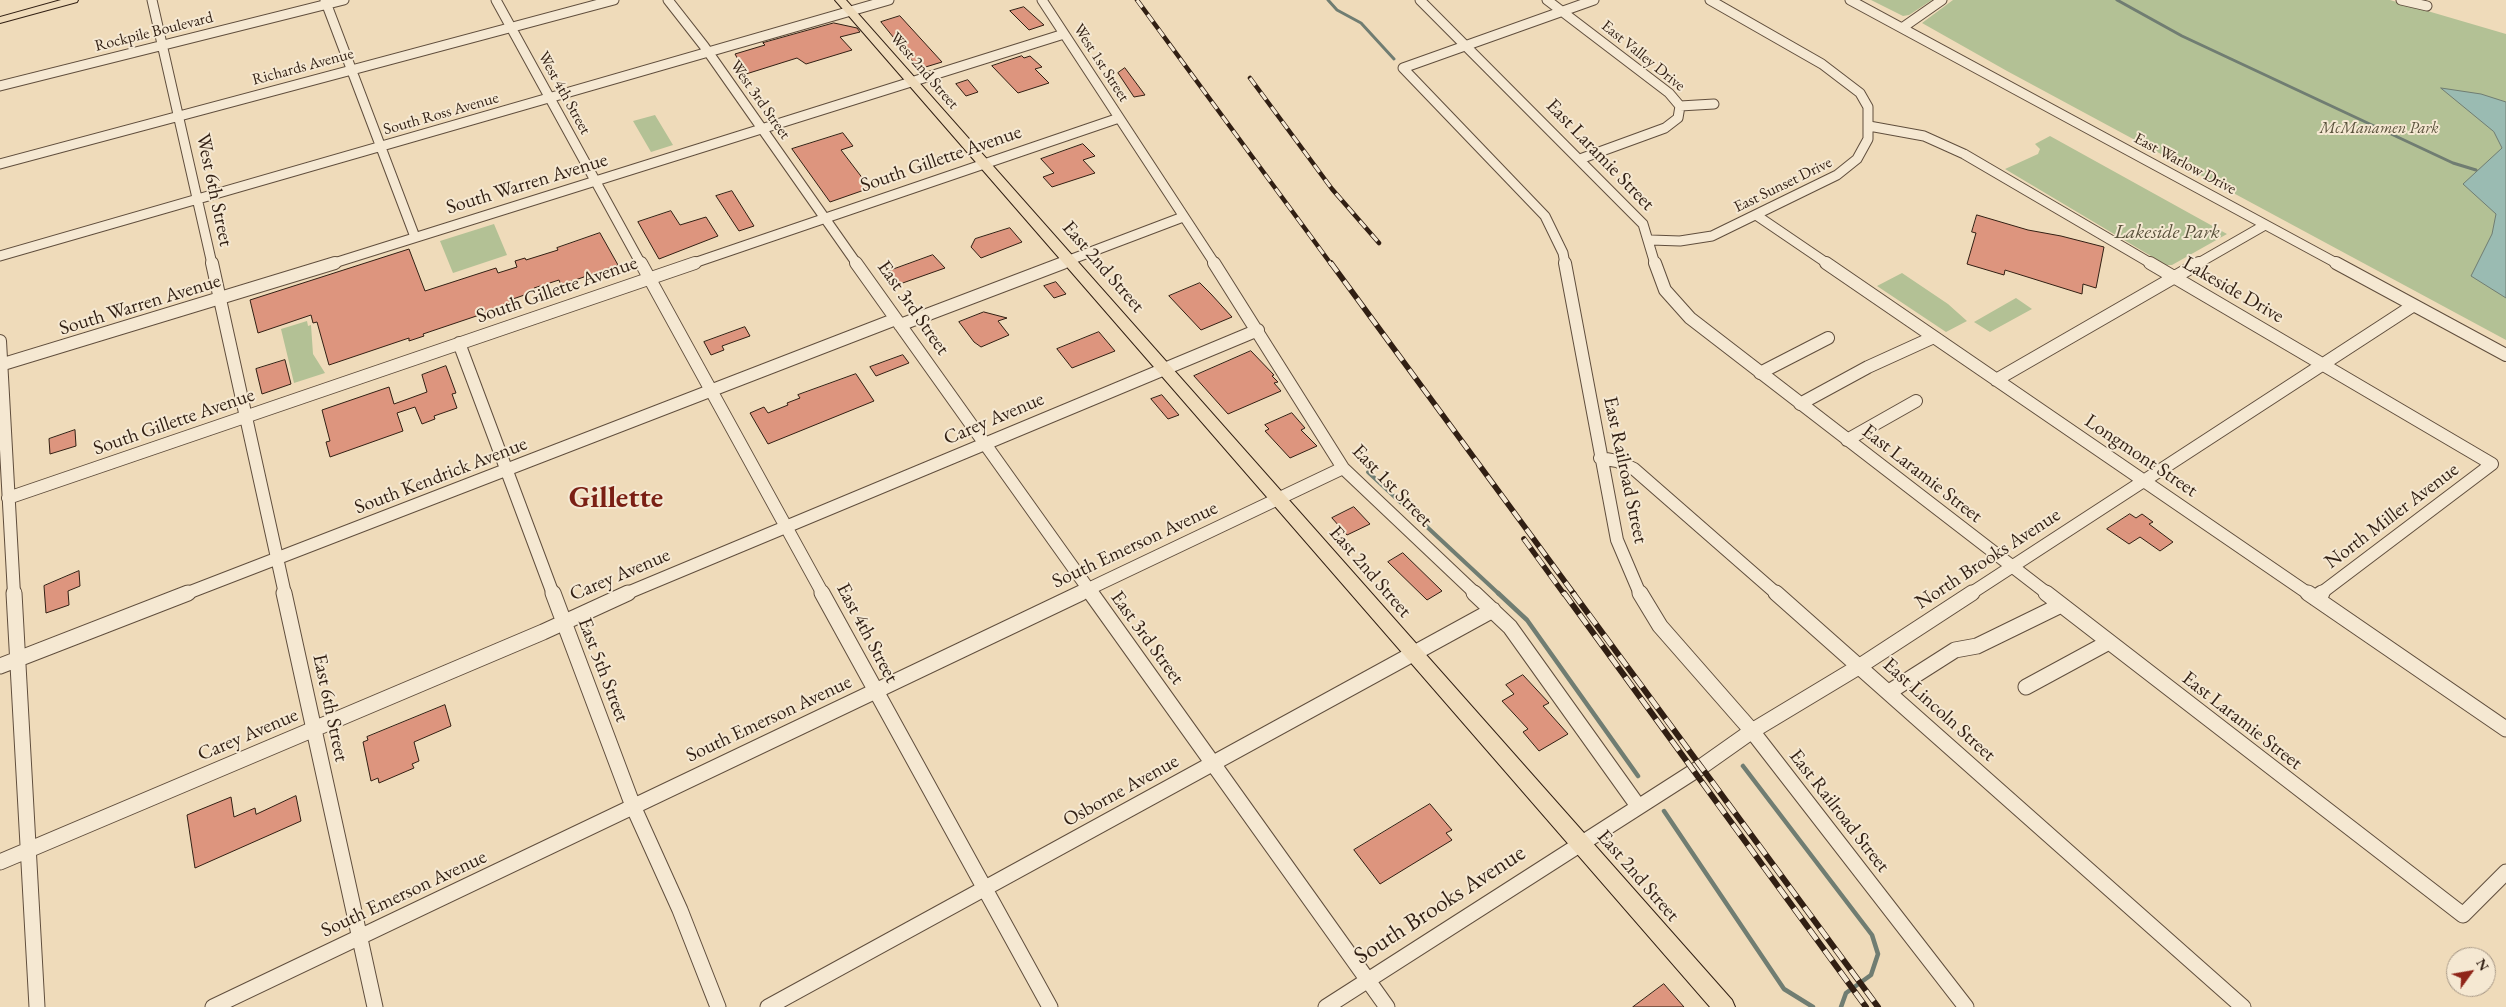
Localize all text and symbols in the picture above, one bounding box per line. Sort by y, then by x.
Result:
street label: Rockpile Boulevard [93,8,215,56]
street label: East Valley Drive [1597,16,1689,96]
street label: West 1st Street [1069,20,1133,106]
street label: West 2nd Street [886,29,962,113]
street label: Richards Avenue [250,44,356,90]
street label: West 4th Street [533,48,595,138]
street label: West 3rd Street [726,57,794,143]
street label: South Ross Avenue [381,88,501,140]
street label: East Laramie Street [1541,94,1659,216]
park label: McManamen Park [2319,119,2439,139]
street label: South Gillette Avenue [857,120,1025,198]
street label: East Warlow Drive [2131,129,2239,199]
street label: West 6th Street [190,131,238,249]
street label: South Warren Avenue [443,148,611,220]
street label: East Sunset Drive [1731,153,1835,217]
street label: East 2nd Street [1057,216,1149,318]
park label: Lakeside Park [2114,221,2220,245]
street label: South Gillette Avenue [473,251,641,329]
street label: Lakeside Drive [2178,251,2288,329]
street label: East 3rd Street [872,256,954,360]
street label: South Warren Avenue [56,269,224,341]
street label: South Gillette Avenue [90,383,258,461]
street label: Carey Avenue [940,387,1048,451]
street label: East Railroad Street [1598,394,1652,546]
street label: Longmont Street [2080,409,2202,503]
street label: East Laramie Street [1857,420,1987,528]
street label: South Kendrick Avenue [351,432,531,520]
street label: East 1st Street [1347,440,1437,532]
street label: North Miller Avenue [2320,458,2464,574]
district label: Gillette [569,481,663,517]
street label: South Emerson Avenue [1048,496,1222,594]
street label: North Brooks Avenue [1911,503,2065,615]
street label: East 2nd Street [1324,521,1416,623]
street label: Carey Avenue [566,543,674,607]
street label: East 4th Street [831,579,903,687]
street label: East 3rd Street [1105,587,1189,689]
street label: East 5th Street [572,615,634,725]
street label: East 6th Street [307,652,353,764]
street label: East Lincoln Street [1878,653,2000,767]
street label: East Laramie Street [2177,667,2307,775]
street label: South Emerson Avenue [682,670,856,768]
street label: Carey Avenue [194,703,302,767]
street label: East Railroad Street [1783,745,1895,877]
street label: Osborne Avenue [1059,749,1183,833]
street label: East 2nd Street [1592,825,1684,927]
street label: South Brooks Avenue [1349,839,1531,971]
street label: South Emerson Avenue [317,845,491,943]
north arrow [2446,947,2496,997]
text: N [2472,955,2494,974]

